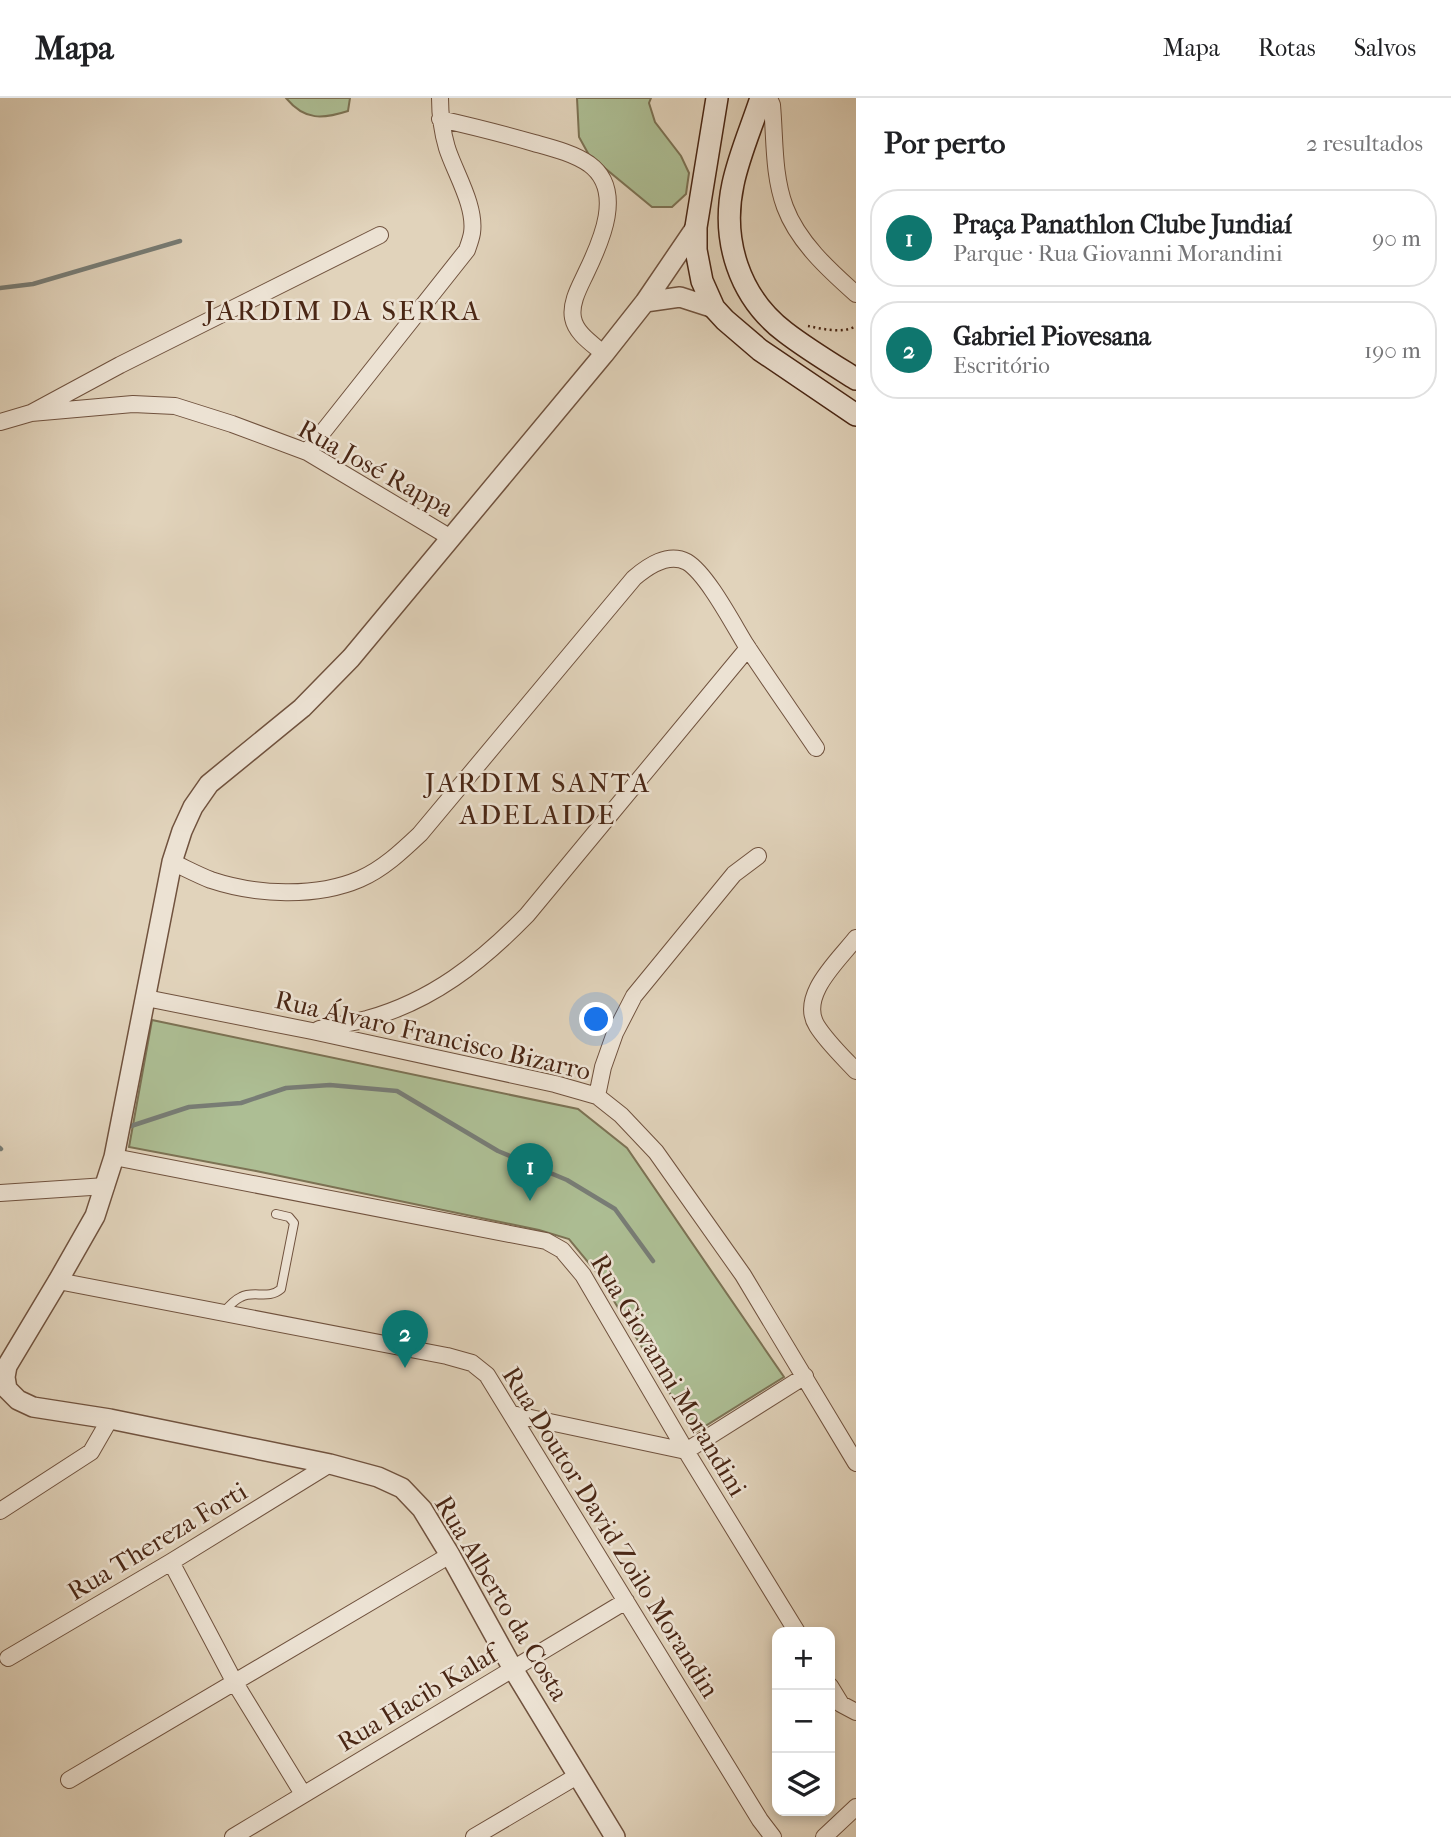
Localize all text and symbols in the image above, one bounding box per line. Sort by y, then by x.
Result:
text: Mapa [35,29,114,68]
text: Mapa [1163,34,1220,62]
text: Rotas [1258,34,1316,62]
text: Salvos [1354,34,1416,62]
text: Por perto [884,126,1006,161]
text: 2 resultados [1306,130,1423,157]
text: Praça Panathlon Clube Jundiaí [953,209,1292,240]
text: 1 [905,225,913,252]
text: 90 m [1372,225,1421,252]
text: Parque · Rua Giovanni Morandini [953,240,1283,267]
district label: JARDIM DA SERRA [202,294,482,327]
text: Gabriel Piovesana [953,321,1151,352]
text: 2 [903,337,915,364]
text: 190 m [1364,337,1421,364]
text: Escritório [953,352,1050,379]
street label: Rua José Rappa [293,413,460,524]
district label: JARDIM SANTA ADELAIDE [423,766,651,831]
street label: Rua Álvaro Francisco Bizarro [272,983,594,1087]
your location [579,1002,613,1036]
pin: 1 [507,1143,553,1201]
street label: Rua Giovanni Morandini [584,1249,753,1502]
pin: 2 [382,1310,428,1368]
street label: Rua Doutor David Zoilo Morandin [496,1361,726,1703]
street label: Rua Thereza Forti [62,1475,253,1607]
street label: Rua Alberto da Costa [428,1490,576,1707]
map controls [772,1627,835,1816]
button: + [772,1627,835,1690]
street label: Rua Hacib Kalaf [332,1636,507,1758]
button: − [772,1690,835,1753]
button: layers [772,1753,835,1816]

